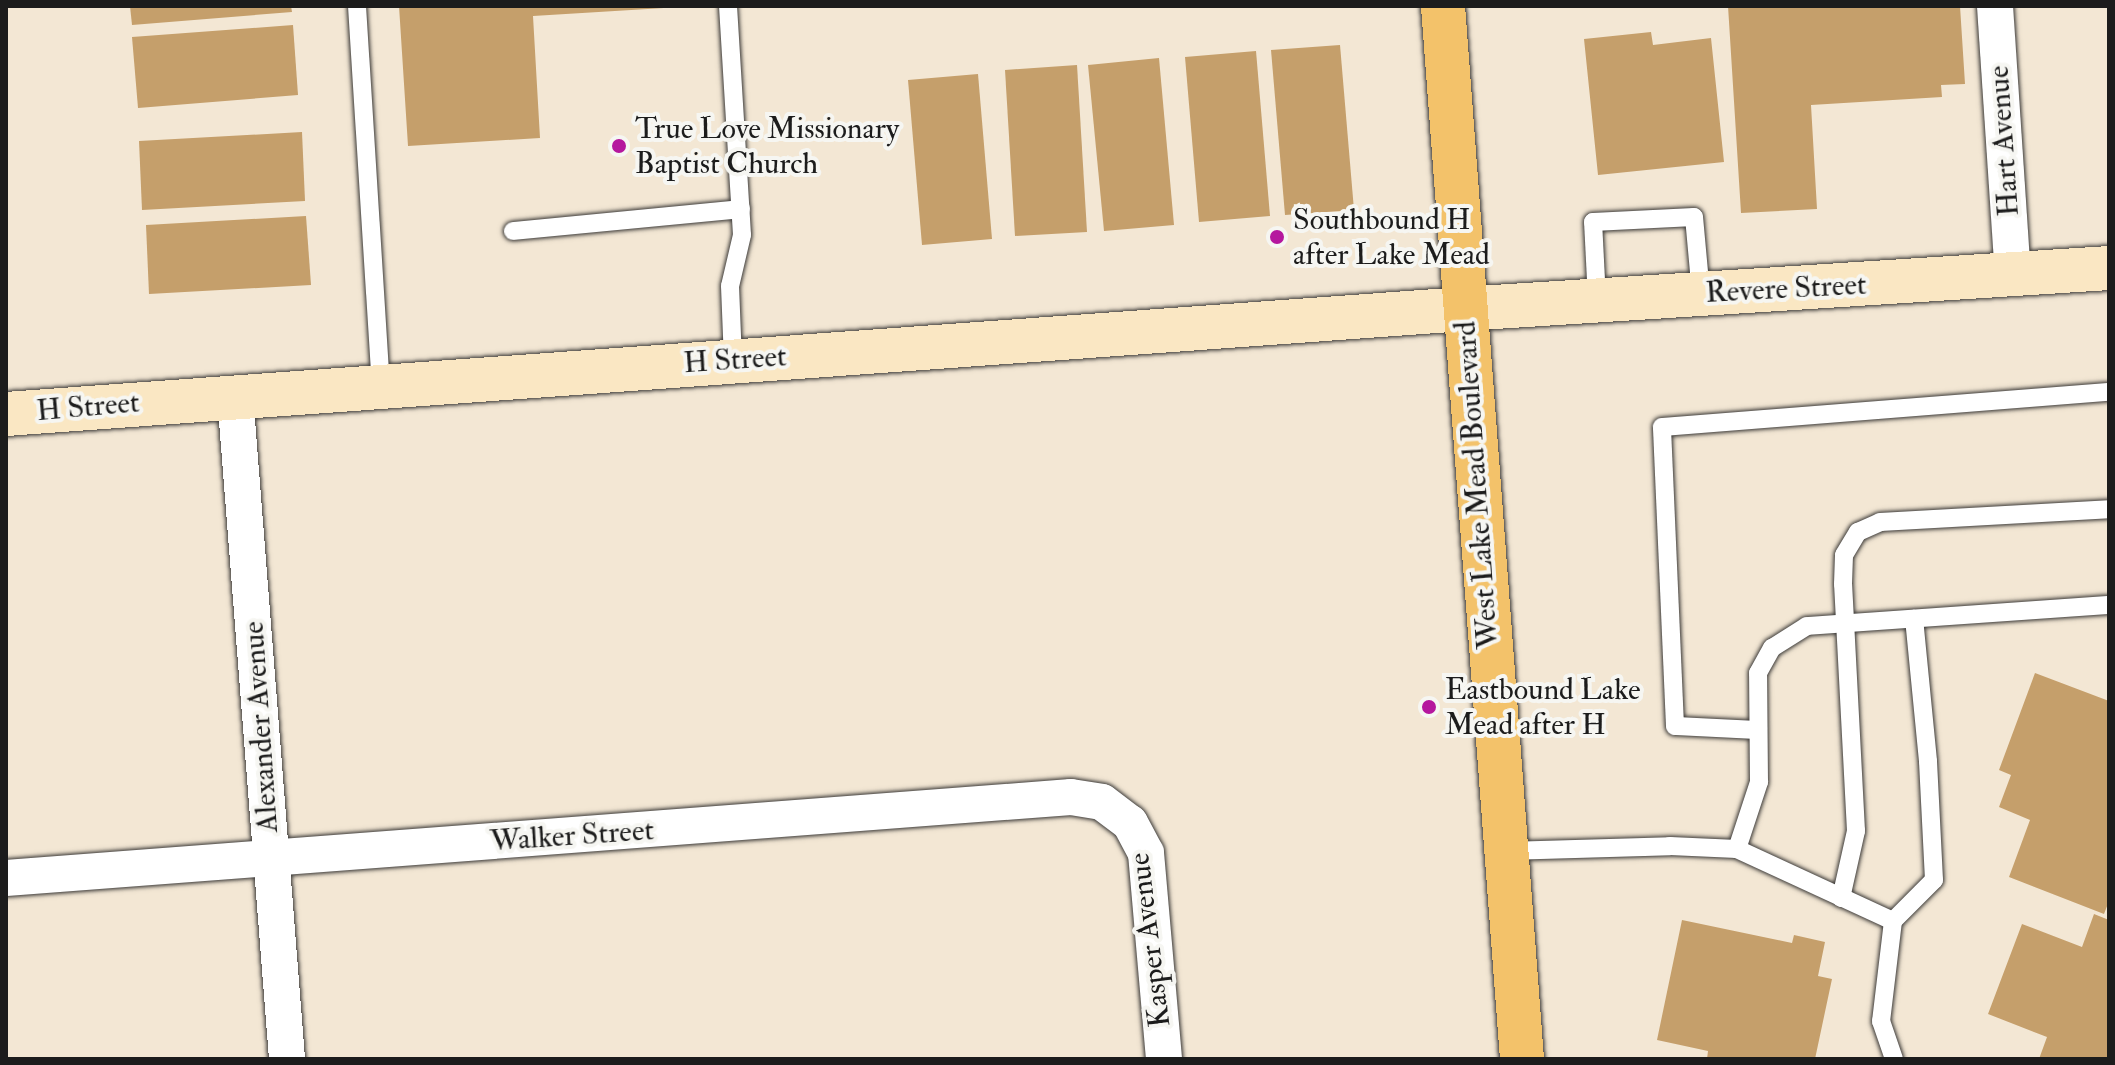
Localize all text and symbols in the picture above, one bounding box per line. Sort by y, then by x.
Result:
street label: Hart Avenue [1981,64,2027,218]
place label: True Love Missionary Baptist Church [635,111,899,182]
marker: True Love Missionary Baptist Church [610,137,628,155]
place label: Southbound H after Lake Mead [1293,202,1490,272]
marker: Southbound H after Lake Mead [1268,228,1286,246]
street label: Revere Street [1705,267,1867,311]
street label: West Lake Mead Boulevard [1448,320,1506,650]
street label: H Street [682,338,788,382]
street label: H Street [35,385,141,429]
street label: Alexander Avenue [236,620,286,834]
place label: Eastbound Lake Mead after H [1445,672,1641,742]
marker: Eastbound Lake Mead after H [1420,698,1438,716]
street label: Walker Street [489,812,655,860]
street label: Kasper Avenue [1121,851,1179,1029]

